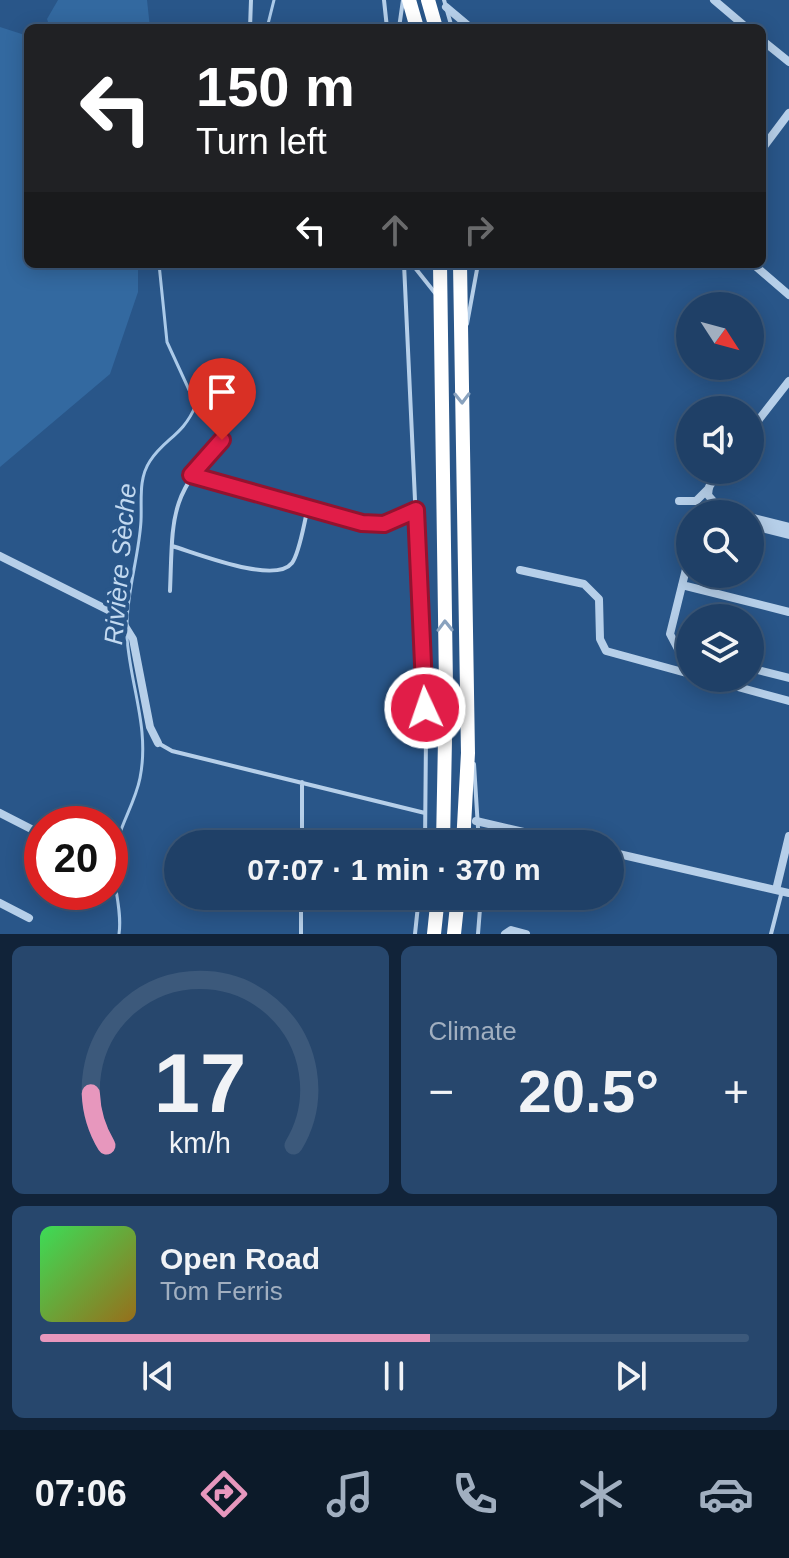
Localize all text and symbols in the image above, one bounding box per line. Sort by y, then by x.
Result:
text: 150 m [196,55,355,118]
icon: left [64,56,168,160]
text: Turn left [196,121,327,162]
icon: left [289,208,333,252]
icon: ahead [373,208,417,252]
icon: right [457,208,501,252]
north arrow [676,292,764,380]
map controls [676,292,764,692]
pin [188,358,256,440]
icon: arrive [200,370,244,414]
one-way arrow [453,392,471,405]
button: sound [676,396,764,484]
water label: Rivière Sèche [98,482,142,646]
button: search [676,500,764,588]
button: layers [676,604,764,692]
one-way arrow [436,619,454,632]
position arrow [383,666,467,750]
speed limit sign: 20 [24,806,128,910]
text: 07:07 · 1 min · 370 m [247,853,541,886]
text: Climate [429,1016,517,1046]
text: 17 [154,1037,247,1130]
text: 20.5° [518,1058,659,1125]
text: − [429,1067,454,1116]
text: + [723,1067,749,1116]
text: km/h [169,1127,231,1159]
text: Open Road [160,1242,320,1275]
text: Tom Ferris [160,1276,283,1306]
icon: previous [136,1354,180,1398]
icon: pause [372,1354,416,1398]
icon: next [609,1354,653,1398]
icon: directions [196,1466,252,1522]
icon: music [322,1466,378,1522]
icon: phone [447,1466,503,1522]
icon: climate [573,1466,629,1522]
icon: car [698,1466,754,1522]
text: 07:06 [35,1473,127,1514]

